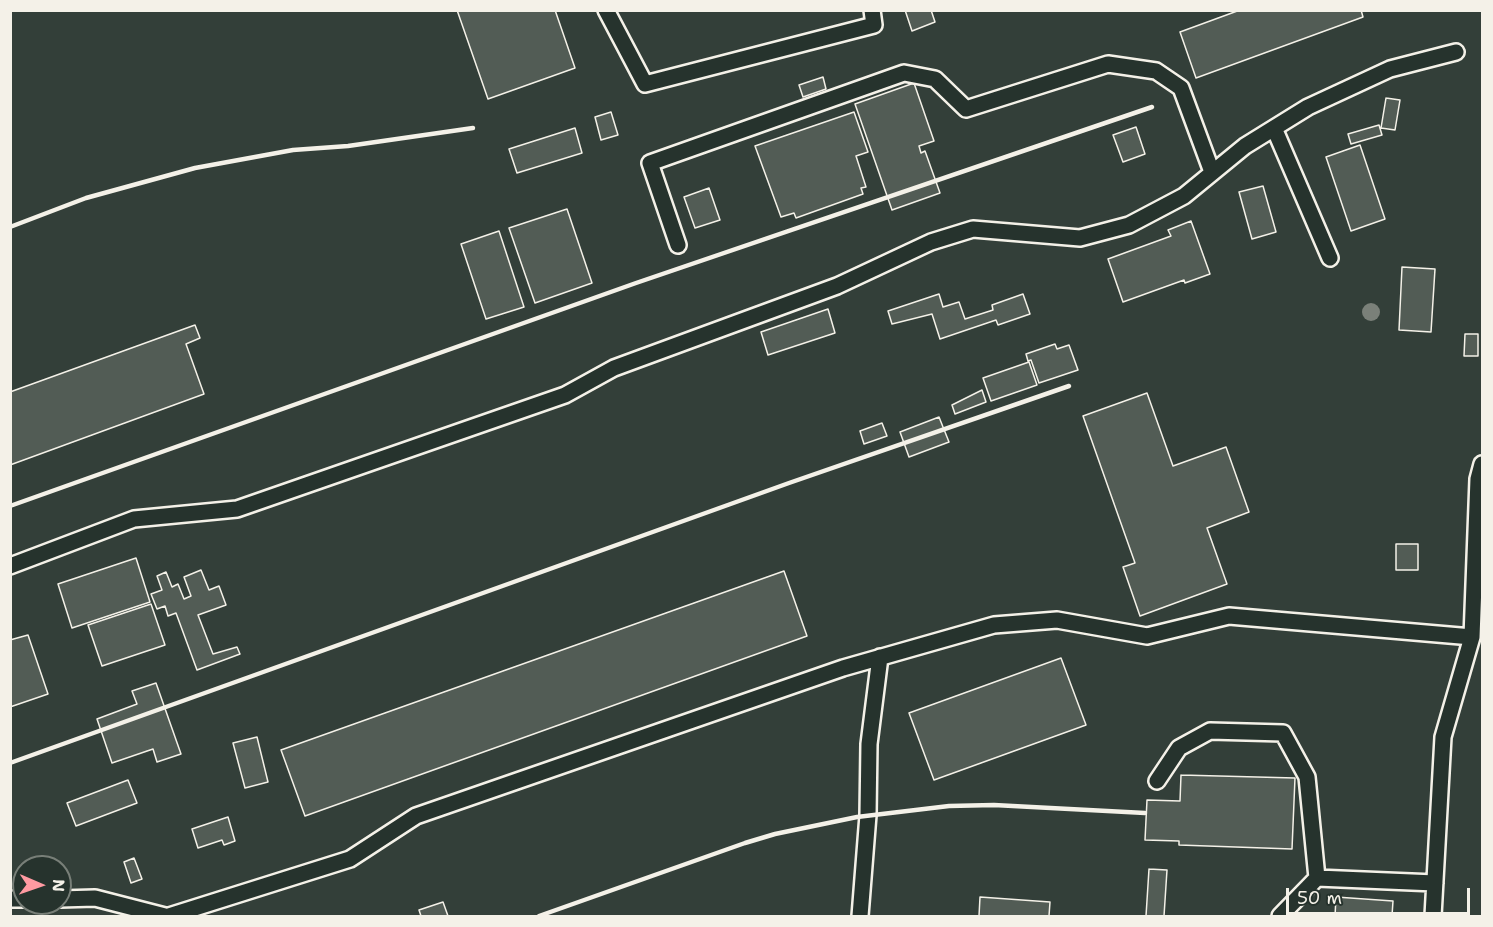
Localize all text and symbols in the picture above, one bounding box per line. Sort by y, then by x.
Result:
north arrow [12,855,72,915]
scale bar [1289,876,1474,914]
text: N [48,879,69,892]
text: 50 m [1297,886,1342,910]

